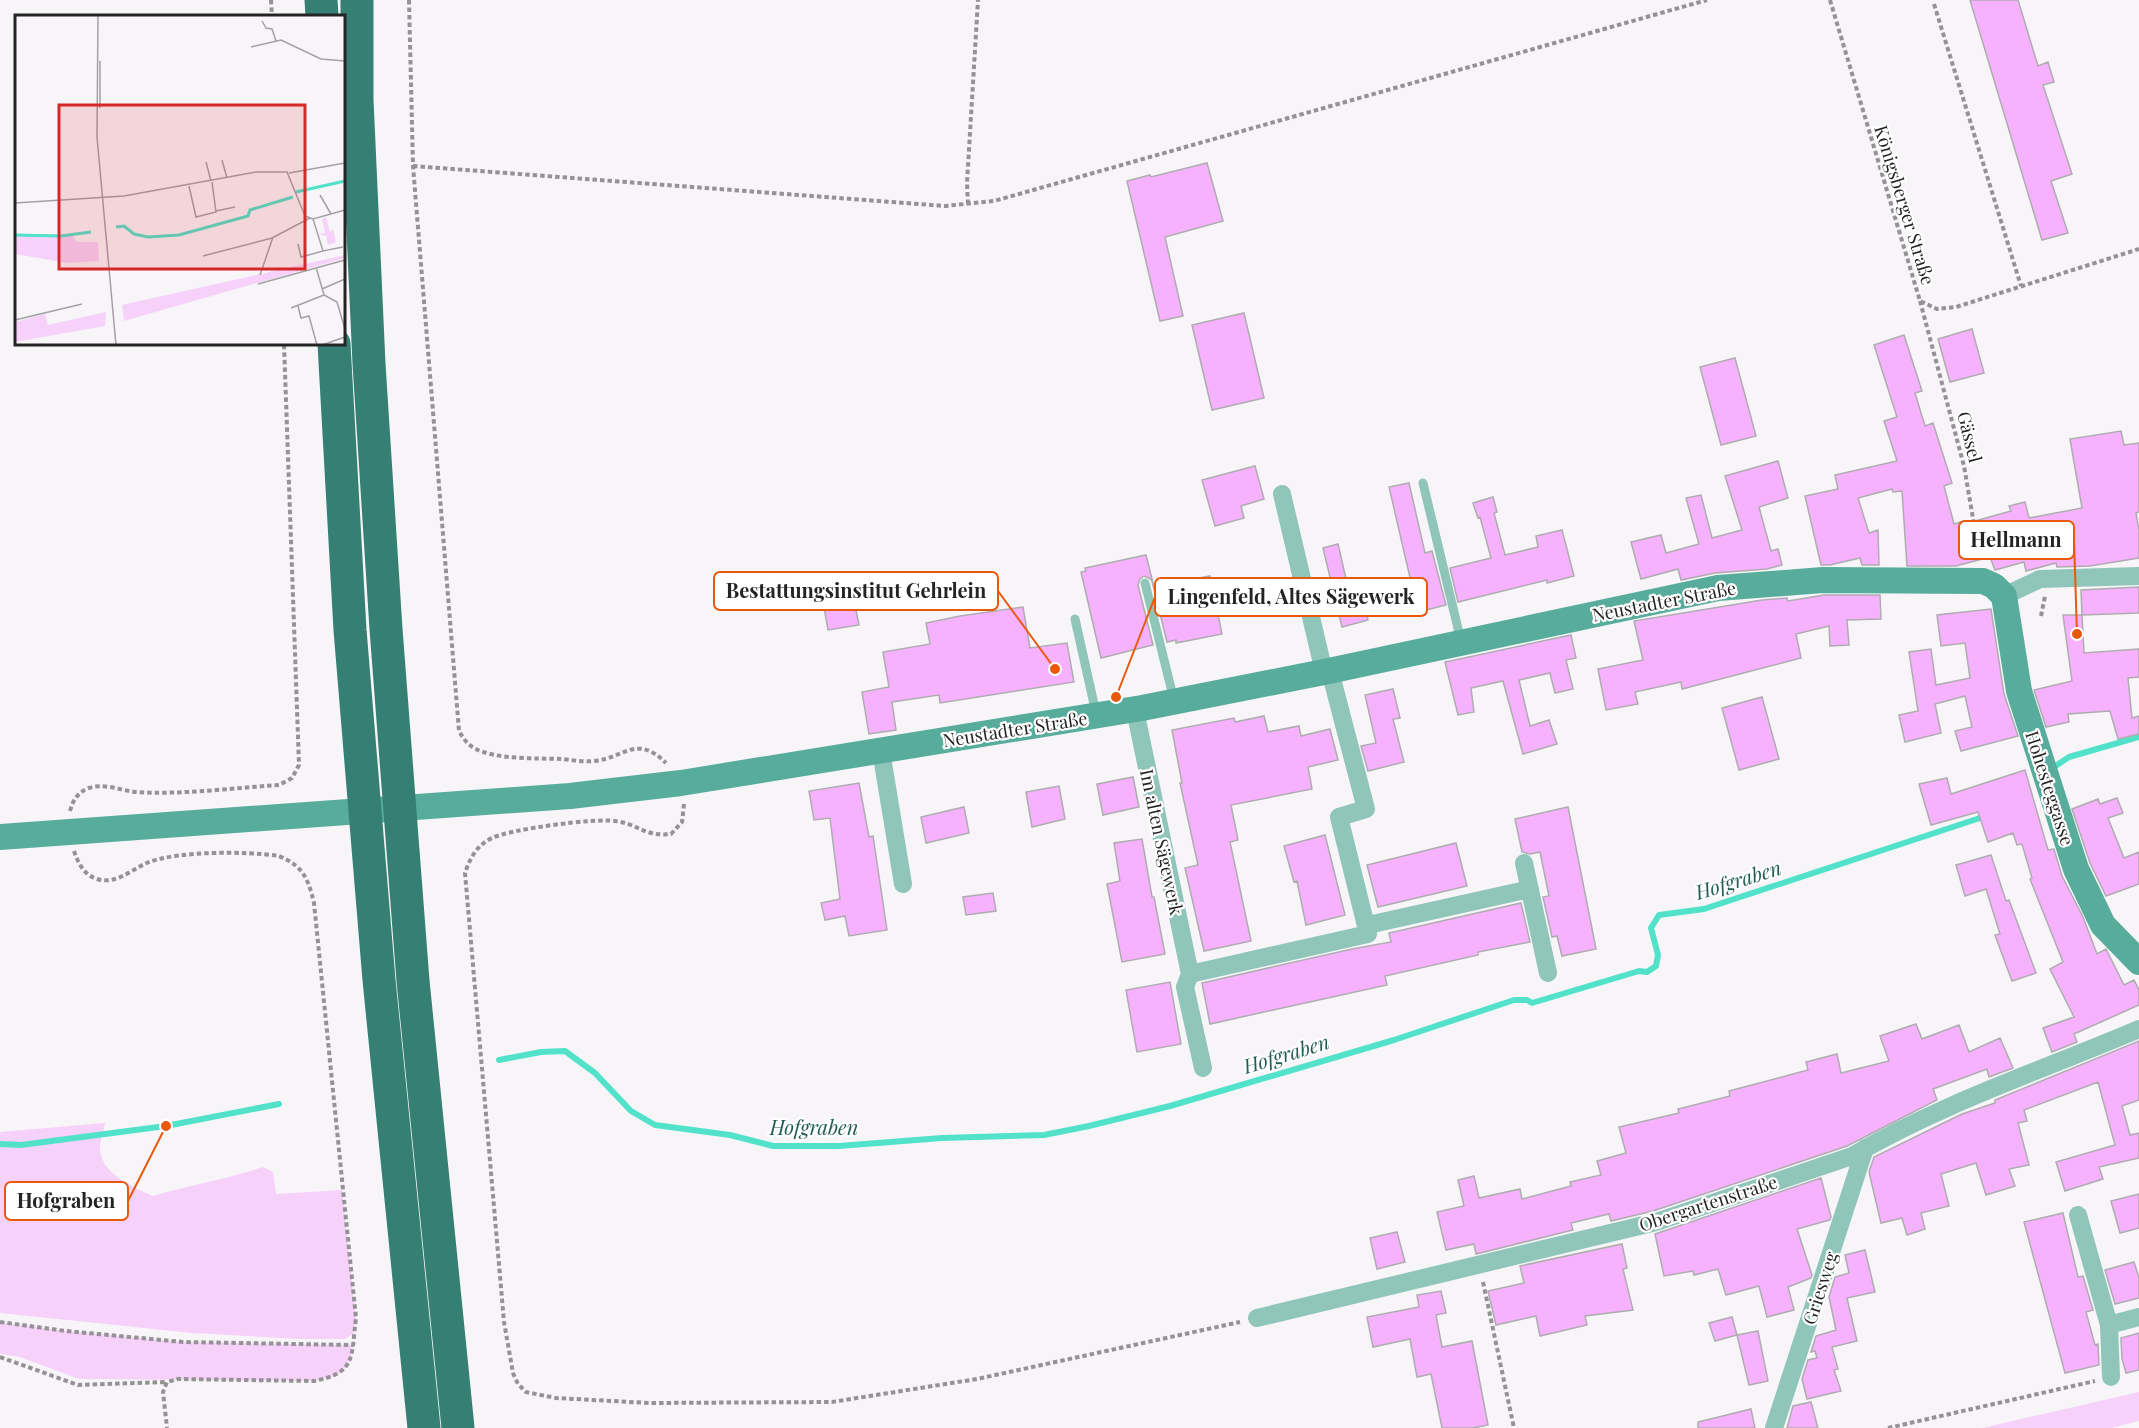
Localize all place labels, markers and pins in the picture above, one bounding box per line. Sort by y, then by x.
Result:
callout: Hellmann [1959,521,2074,559]
callout: Bestattungsinstitut Gehrlein [714,572,998,610]
callout: Lingenfeld, Altes Sägewerk [1155,578,1427,616]
callout: Hofgraben [5,1182,128,1220]

